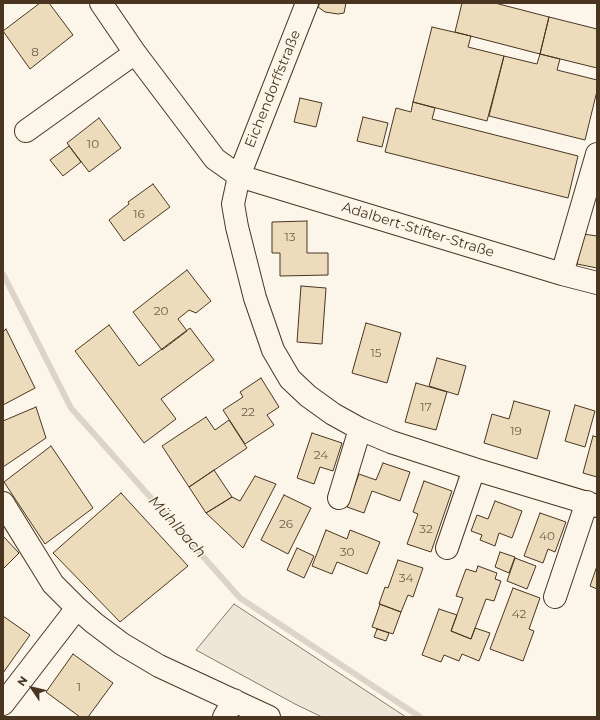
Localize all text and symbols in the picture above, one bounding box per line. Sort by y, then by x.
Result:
street label: Eichendorffstraße [242,28,304,150]
house number: 8 [31,45,39,59]
house number: 10 [87,137,99,151]
street label: Adalbert-Stifter-Straße [340,199,496,261]
house number: 16 [133,207,145,221]
house number: 13 [284,230,296,244]
house number: 20 [154,304,168,318]
house number: 15 [370,346,382,360]
house number: 17 [420,400,432,414]
house number: 22 [241,405,255,419]
house number: 19 [510,424,522,438]
house number: 24 [314,448,328,462]
water label: Mühlbach [144,492,210,562]
house number: 26 [279,517,293,531]
house number: 32 [419,522,433,536]
house number: 40 [539,529,555,543]
house number: 30 [340,545,354,559]
house number: 34 [399,571,413,585]
house number: 42 [512,607,526,621]
north arrow [12,668,52,708]
text: N [14,673,30,689]
house number: 1 [77,680,81,694]

